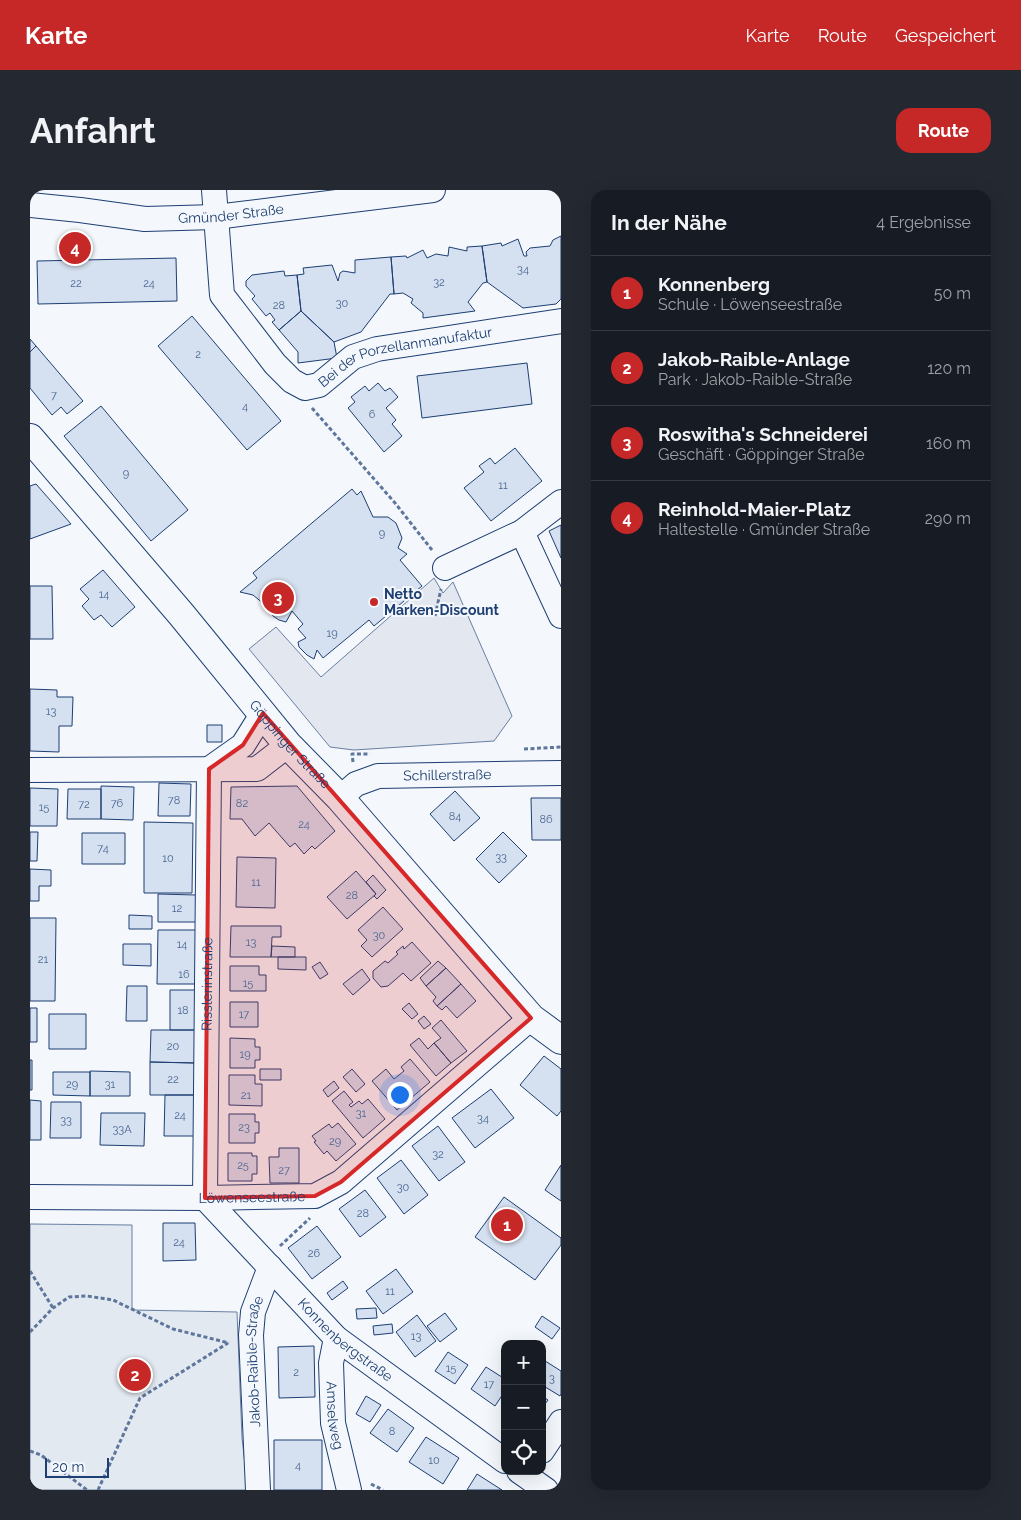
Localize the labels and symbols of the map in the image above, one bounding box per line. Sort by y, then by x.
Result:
street label: Gmünder Straße [178,201,285,226]
pin: 4 [59,229,91,267]
house number: 34 [517,263,529,276]
house number: 32 [433,276,445,289]
house number: 22 [70,277,82,290]
house number: 24 [143,277,155,290]
house number: 30 [336,297,349,310]
house number: 28 [273,299,285,312]
street label: Bei der Porzellanmanufaktur [315,324,493,390]
house number: 2 [195,348,201,361]
house number: 7 [51,389,57,402]
house number: 4 [242,400,248,413]
house number: 6 [369,408,376,421]
house number: 9 [123,467,129,480]
house number: 11 [498,479,508,492]
house number: 9 [379,527,385,540]
pin: 3 [262,579,294,617]
place label: Netto Marken-Discount [384,586,499,618]
house number: 14 [99,588,109,601]
marker: Netto Marken-Discount [368,596,380,608]
house number: 19 [326,627,338,640]
street label: Göppinger Straße [247,697,334,792]
house number: 13 [46,705,56,718]
street label: Schillerstraße [403,766,492,784]
house number: 78 [168,794,180,807]
house number: 76 [111,797,124,810]
house number: 82 [236,797,248,810]
house number: 72 [78,798,90,811]
house number: 15 [39,801,49,814]
house number: 84 [449,810,461,823]
house number: 86 [539,813,553,826]
house number: 24 [298,818,310,831]
house number: 74 [97,842,109,855]
house number: 33 [495,851,507,864]
house number: 10 [162,852,174,865]
house number: 11 [251,876,261,889]
house number: 28 [346,889,358,902]
house number: 12 [172,902,182,915]
house number: 30 [373,929,386,942]
house number: 13 [246,936,256,949]
street label: Risslerinstraße [199,937,215,1031]
house number: 14 [177,938,187,951]
house number: 21 [38,953,49,966]
house number: 16 [178,968,190,981]
house number: 15 [243,977,253,990]
house number: 18 [177,1004,189,1017]
house number: 17 [239,1008,249,1021]
house number: 20 [167,1040,179,1053]
house number: 19 [239,1048,251,1061]
house number: 22 [167,1073,179,1086]
house number: 29 [66,1078,78,1091]
house number: 31 [105,1078,116,1091]
your location [387,1082,413,1108]
house number: 21 [241,1089,252,1102]
house number: 31 [356,1107,367,1120]
house number: 24 [174,1109,186,1122]
house number: 34 [477,1112,489,1125]
house number: 33 [60,1114,72,1127]
house number: 23 [238,1121,250,1134]
house number: 33A [112,1123,132,1136]
house number: 29 [329,1135,341,1148]
house number: 32 [432,1148,444,1161]
house number: 25 [237,1159,249,1172]
house number: 27 [278,1164,290,1177]
house number: 30 [397,1181,410,1194]
street label: Löwenseestraße [199,1188,306,1206]
pin: 1 [491,1206,523,1244]
house number: 28 [357,1207,369,1220]
house number: 24 [173,1236,185,1249]
house number: 26 [308,1247,321,1260]
house number: 11 [385,1285,395,1298]
street label: Jakob-Raible-Straße [243,1293,266,1427]
street label: Konnenbergstraße [295,1295,396,1385]
house number: 13 [411,1330,421,1343]
pin: 2 [119,1356,151,1394]
house number: 15 [446,1362,456,1375]
house number: 2 [293,1366,299,1379]
house number: 3 [549,1372,555,1385]
house number: 17 [484,1378,494,1391]
street label: Amselweg [324,1381,347,1451]
house number: 8 [389,1425,395,1438]
house number: 10 [428,1454,440,1467]
scale bar [45,1455,109,1478]
house number: 4 [295,1459,301,1472]

